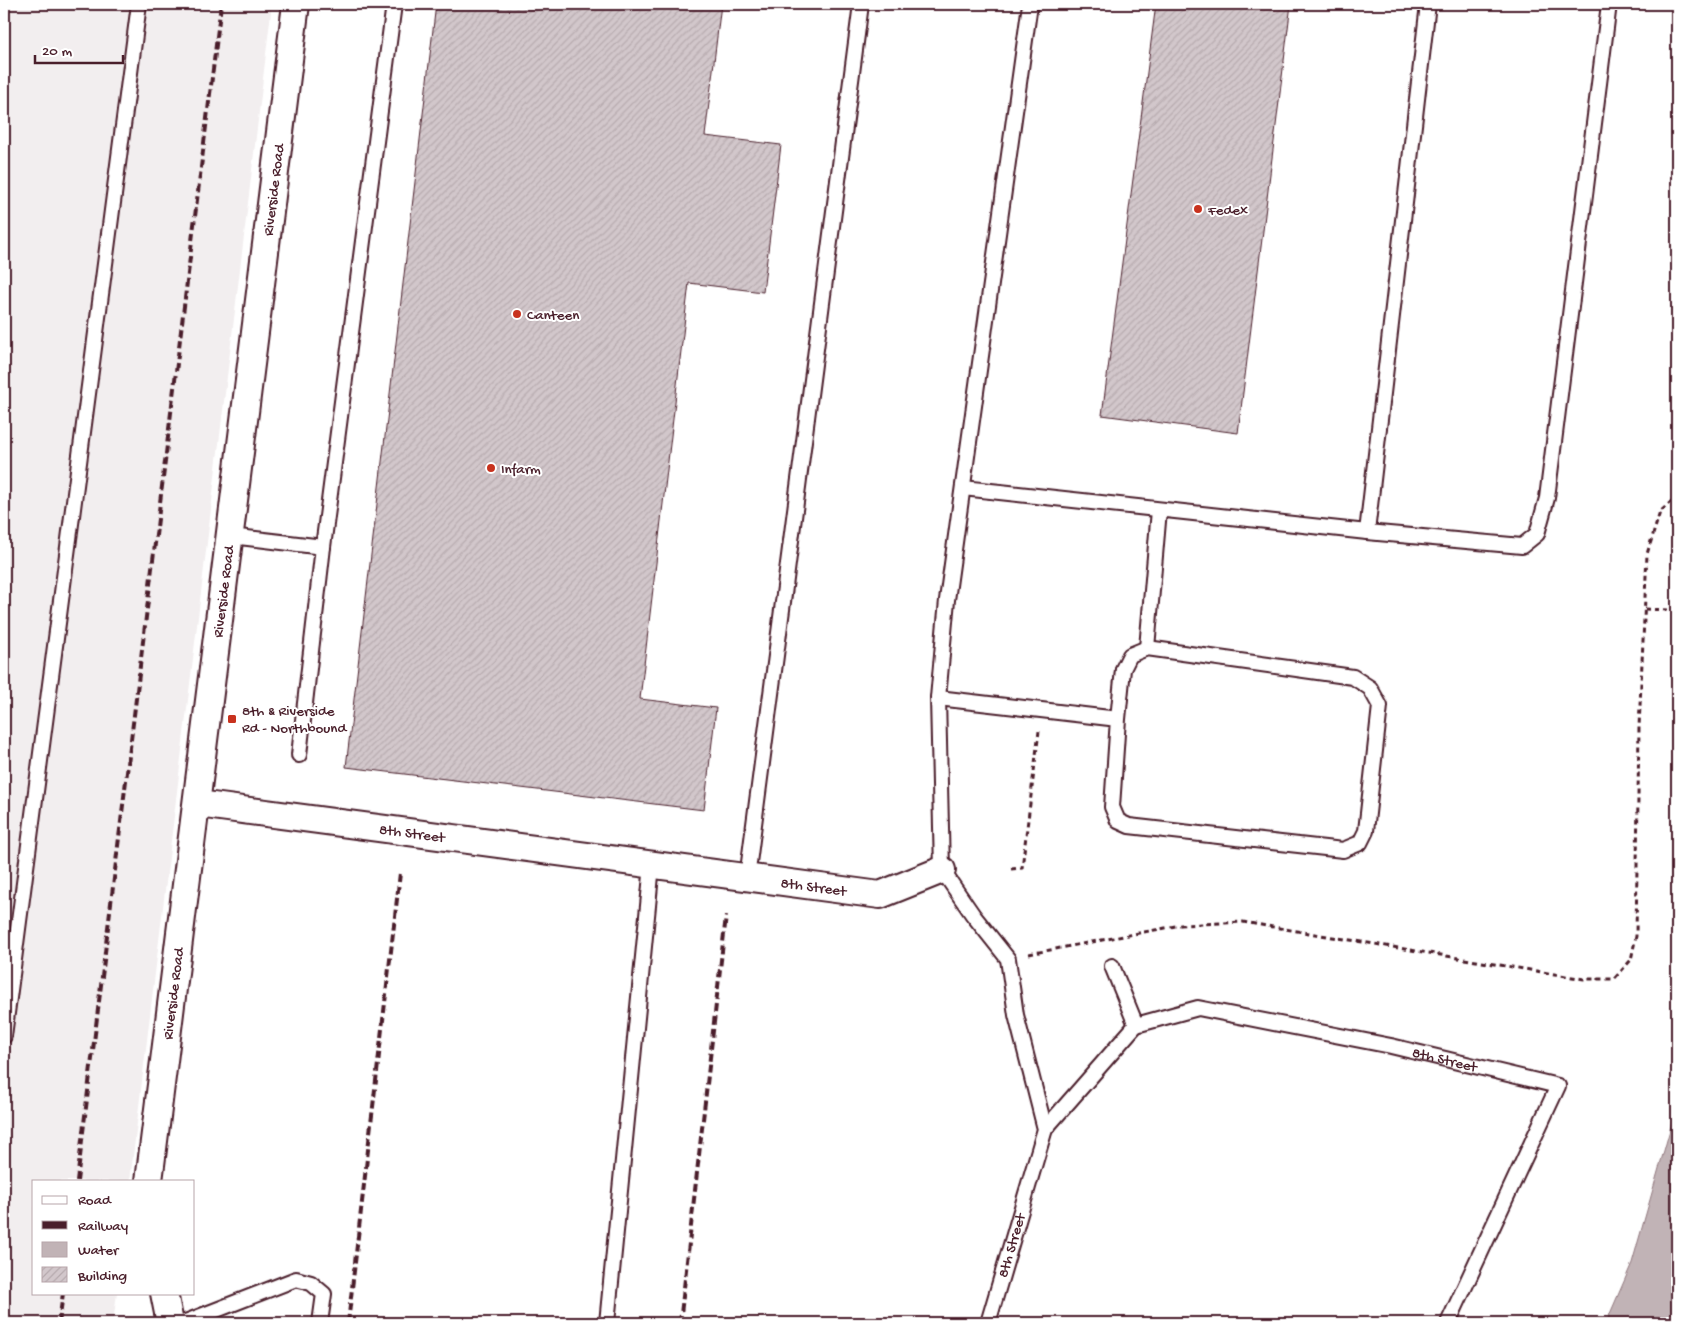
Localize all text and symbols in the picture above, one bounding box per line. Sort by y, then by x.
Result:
scale bar [35,32,122,64]
text: 20 m [42,43,72,61]
street label: Riverside Road [260,142,290,237]
place label: Fedex [1207,202,1248,220]
marker: Fedex [1192,203,1204,215]
place label: Canteen [527,307,579,325]
marker: Canteen [511,308,523,320]
place label: Infarm [501,461,541,479]
marker: Infarm [485,462,497,474]
street label: Riverside Road [210,544,239,639]
place label: 8th & Riverside Rd - Northbound [242,703,347,738]
marker: 8th & Riverside Rd - Northbound [226,713,238,725]
street label: 8th Street [378,821,448,848]
street label: 8th Street [779,875,849,902]
street label: Riverside Road [160,946,189,1041]
street label: 8th Street [1410,1044,1480,1078]
legend [32,1180,195,1294]
text: Road [78,1192,112,1210]
street label: 8th Street [995,1210,1031,1280]
text: Railway [78,1218,129,1236]
text: Water [78,1242,120,1260]
text: Building [77,1268,127,1286]

